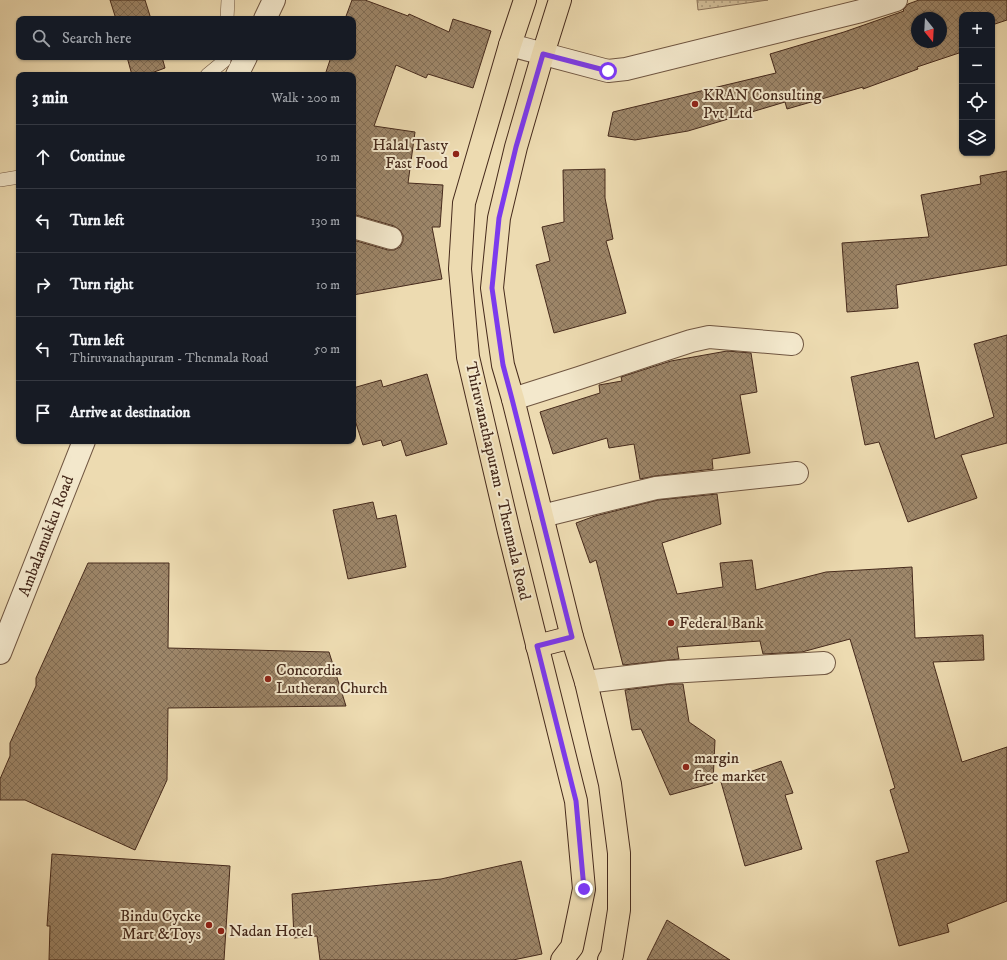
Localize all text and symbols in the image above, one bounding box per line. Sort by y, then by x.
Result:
north arrow [911,12,947,48]
map controls [959,12,995,156]
button: + [959,12,995,48]
search box [16,16,356,60]
icon: search [30,27,52,49]
text: Search here [62,29,131,48]
button: − [959,48,995,84]
route start [599,62,617,80]
button: locate [959,84,995,120]
place label: KRAN Consulting Pvt Ltd [703,85,822,123]
text: 3 min [32,87,68,109]
text: Walk · 200 m [271,90,340,106]
marker: KRAN Consulting Pvt Ltd [690,99,700,109]
button: layers [959,120,995,156]
place label: Halal Tasty Fast Food [372,135,448,173]
icon: ahead [32,146,54,168]
text: Continue [70,147,125,166]
text: 10 m [316,149,340,165]
marker: Halal Tasty Fast Food [451,149,461,159]
icon: left [32,210,54,232]
text: Turn left [70,211,124,230]
text: 130 m [311,213,340,229]
icon: right [32,274,54,296]
text: Turn right [70,275,133,294]
text: 10 m [316,277,340,293]
text: Turn left [70,331,124,350]
icon: left [32,338,54,360]
text: 50 m [314,341,340,357]
text: Thiruvanathapuram - Thenmala Road [70,350,268,366]
street label: Thiruvanathapuram - Thenmala Road [461,360,535,602]
icon: arrive [32,402,54,424]
text: Arrive at destination [70,403,190,422]
street label: Ambalamukku Road [14,473,78,599]
place label: Federal Bank [679,613,764,633]
marker: Federal Bank [666,618,676,628]
place label: Concordia Lutheran Church [276,660,388,698]
marker: Concordia Lutheran Church [263,674,273,684]
place label: margin free market [694,748,766,786]
marker: margin free market [681,762,691,772]
route end [575,880,593,898]
place label: Bindu Cycke Mart &Toys [120,906,201,944]
marker: Bindu Cycke Mart &Toys [204,920,214,930]
place label: Nadan Hotel [229,921,313,941]
marker: Nadan Hotel [216,926,226,936]

